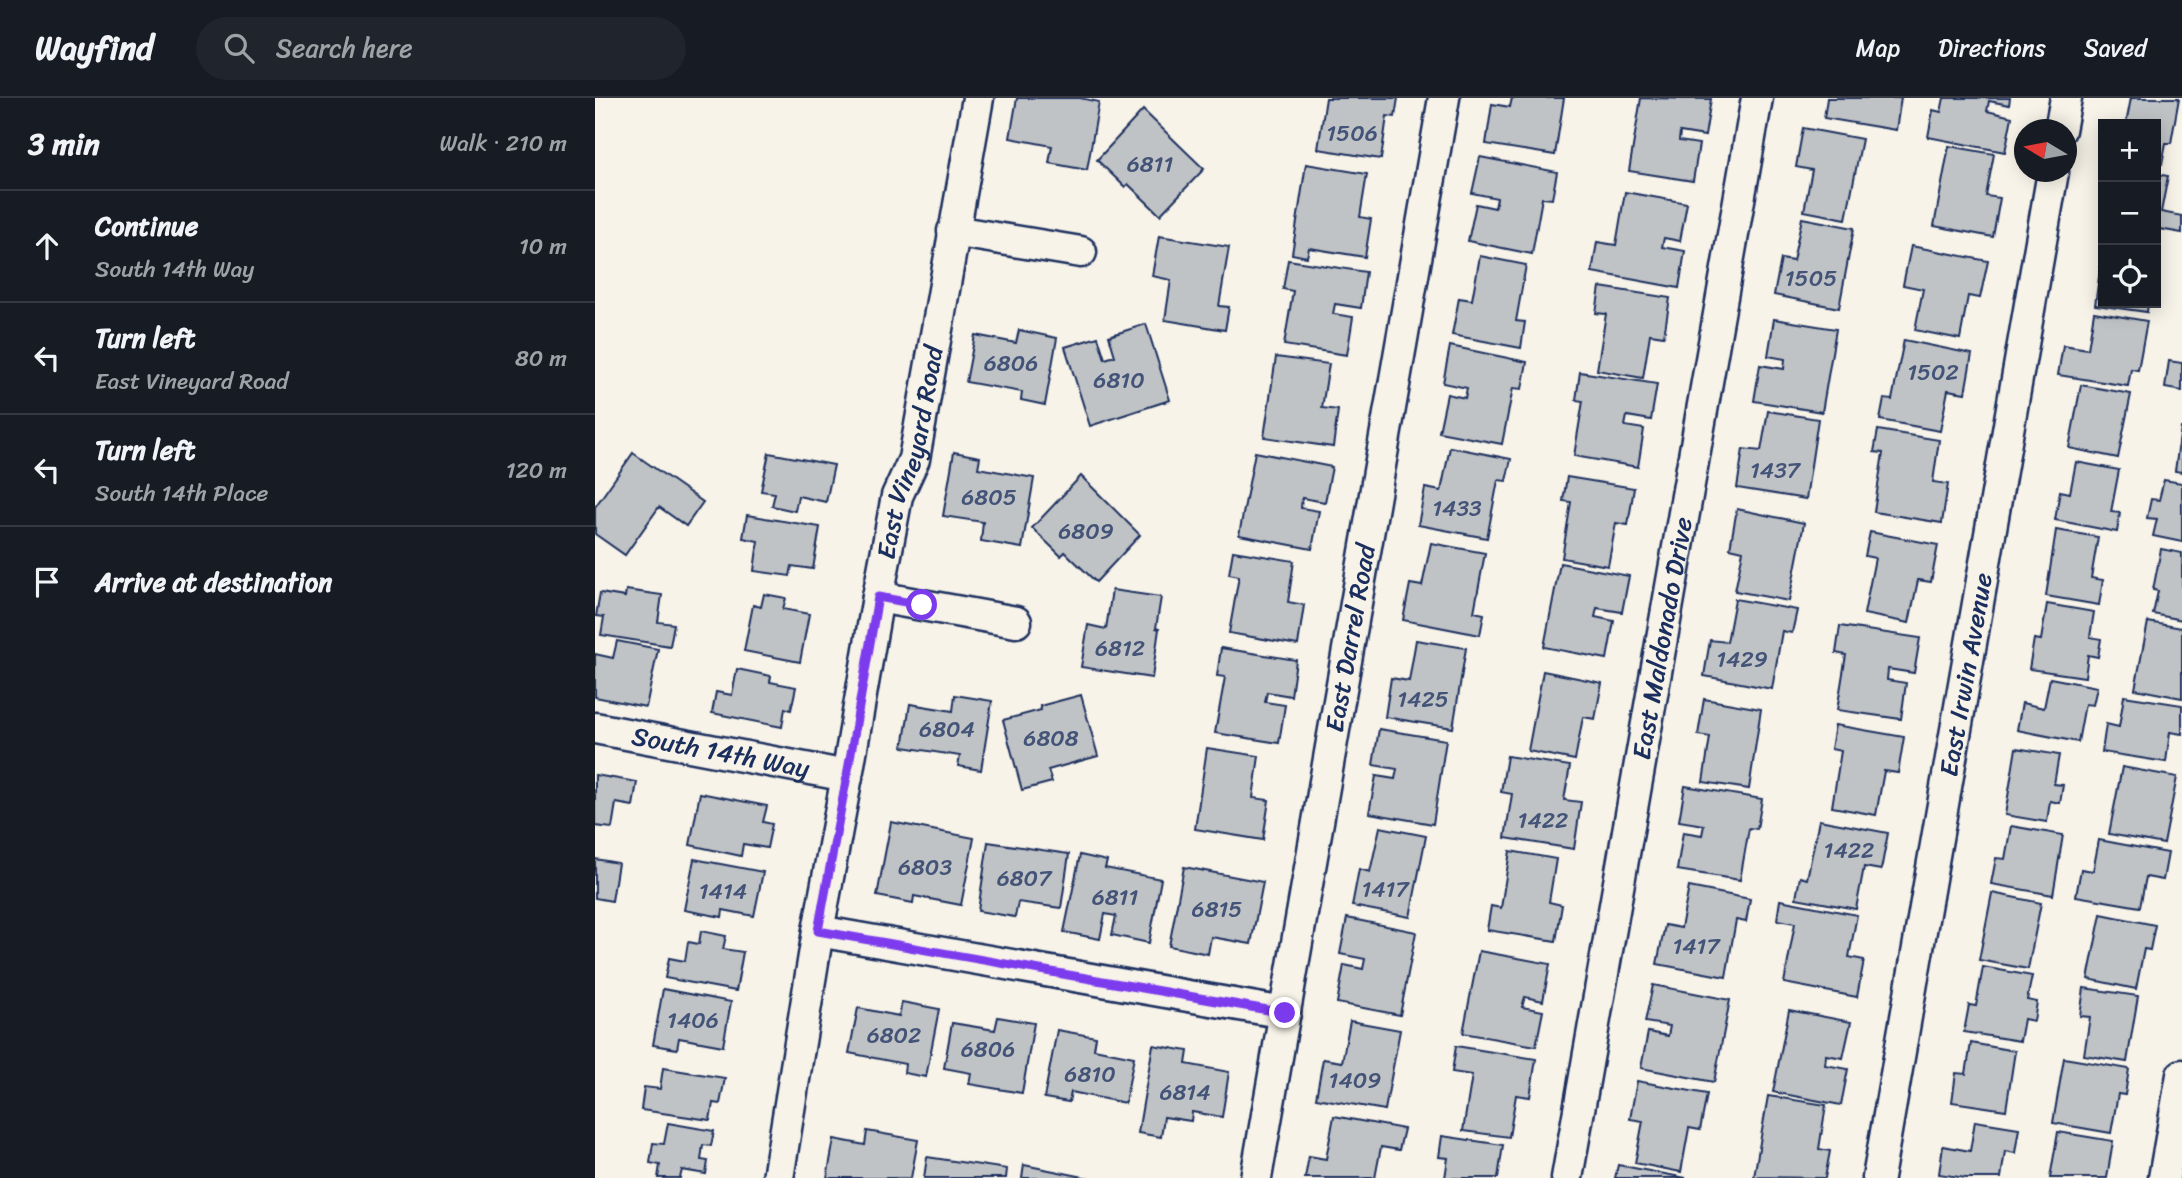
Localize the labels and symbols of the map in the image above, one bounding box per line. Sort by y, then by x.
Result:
house number: 1506 [1326,113,1378,154]
north arrow [2014,119,2077,182]
house number: 6811 [1127,144,1173,185]
house number: 1505 [1785,258,1837,299]
street label: East Vineyard Road [863,340,957,563]
house number: 6806 [984,343,1038,384]
house number: 1502 [1907,352,1959,393]
house number: 6810 [1093,360,1145,401]
house number: 1437 [1750,450,1802,491]
house number: 6805 [961,477,1017,518]
house number: 1433 [1432,488,1482,529]
house number: 6809 [1058,511,1114,552]
street label: East Maldonado Drive [1618,513,1706,763]
street label: East Darrel Road [1311,538,1389,736]
street label: East Irwin Avenue [1925,569,2006,780]
route start [906,589,937,620]
house number: 6812 [1095,628,1145,669]
house number: 1429 [1716,639,1768,680]
house number: 1425 [1397,679,1449,720]
house number: 6804 [919,709,975,750]
street label: South 14th Way [628,713,814,791]
house number: 6808 [1023,718,1079,759]
house number: 1422 [1518,800,1568,841]
house number: 1422 [1824,830,1874,871]
house number: 6803 [898,847,952,888]
house number: 6807 [997,858,1053,899]
house number: 1417 [1361,869,1410,910]
house number: 1414 [699,871,747,912]
house number: 6811 [1092,877,1138,918]
house number: 6815 [1192,889,1242,930]
house number: 1417 [1672,926,1721,967]
route end [1269,997,1300,1028]
house number: 1406 [667,1000,719,1041]
house number: 6802 [867,1015,921,1056]
house number: 6806 [961,1029,1015,1070]
house number: 6810 [1064,1054,1116,1095]
house number: 1409 [1329,1060,1381,1101]
house number: 6814 [1159,1072,1211,1113]

